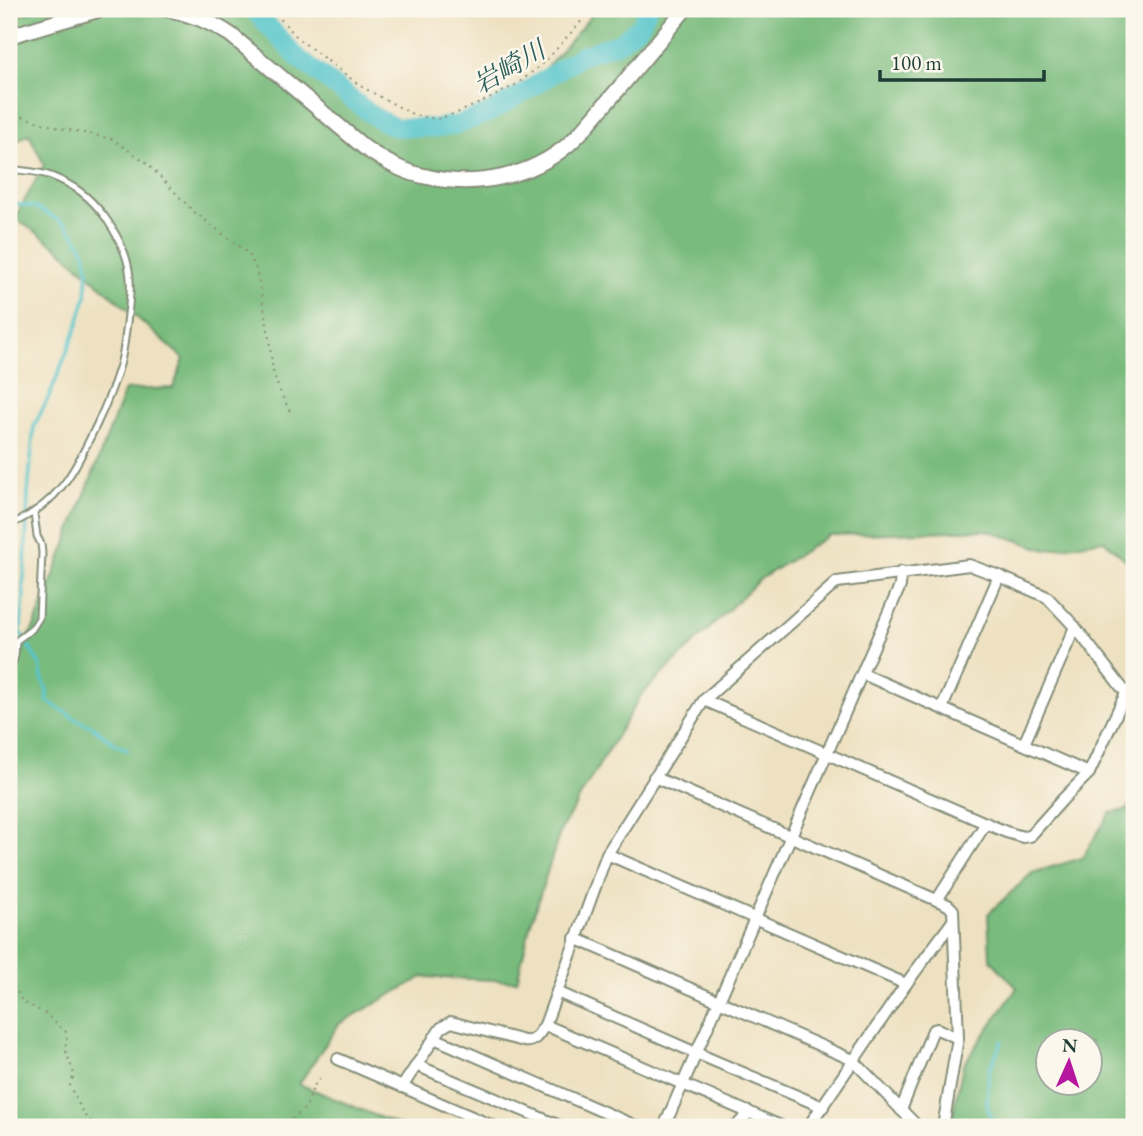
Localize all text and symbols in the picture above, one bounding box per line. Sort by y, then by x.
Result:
water label: 岩崎川 [467,31,554,101]
scale bar [880,38,1045,82]
text: 100 m [891,49,942,76]
north arrow [1034,1028,1104,1098]
text: N [1062,1033,1079,1058]

